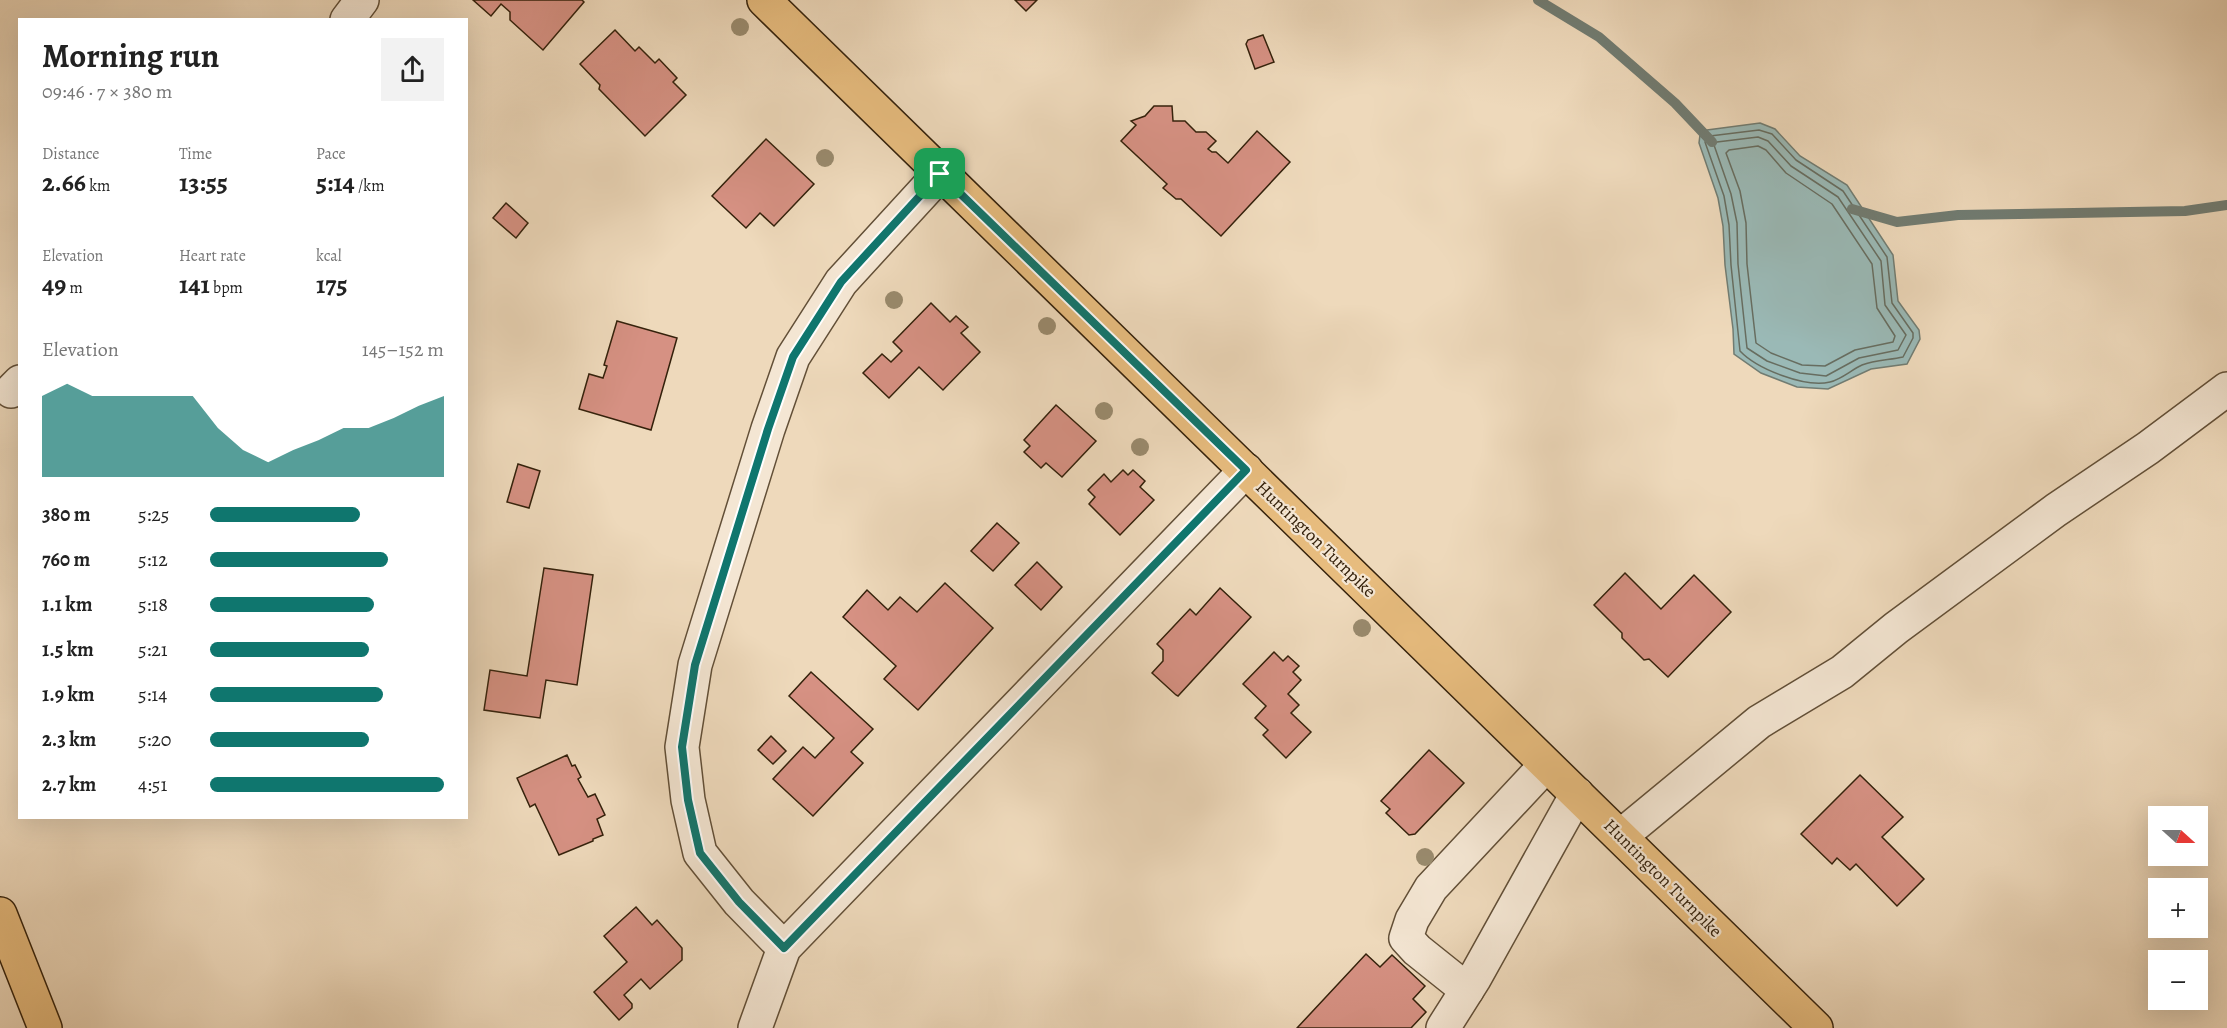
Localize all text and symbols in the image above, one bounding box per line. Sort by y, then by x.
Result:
text: Morning run [42,33,219,78]
button: share [381,38,444,101]
text: 09:46 · 7 × 380 m [42,78,172,105]
text: Distance [42,143,99,165]
text: Time [179,143,212,165]
text: Pace [316,143,346,165]
pin [914,148,965,199]
icon: arrive [923,157,956,190]
text: 2.66 [42,165,86,200]
text: 13:55 [179,165,228,200]
text: 5:14 [316,165,355,200]
text: km [86,175,110,197]
text: /km [355,175,385,197]
text: Elevation [42,245,103,267]
text: Heart rate [179,245,246,267]
text: kcal [316,245,342,267]
text: 49 [42,267,66,302]
text: 141 [179,267,210,302]
text: 175 [316,267,348,302]
text: m [66,277,83,299]
text: bpm [210,277,243,299]
text: Elevation [42,336,119,363]
text: 145–152 m [362,336,444,363]
street label: Huntington Turnpike [1251,475,1381,603]
text: 380 m [42,501,91,528]
text: 5:25 [138,501,169,528]
text: 760 m [42,546,90,573]
text: 5:12 [138,546,168,573]
text: 1.1 km [42,591,92,618]
text: 5:18 [138,591,168,618]
text: 1.5 km [42,636,94,663]
text: 5:21 [138,636,168,663]
text: 1.9 km [42,681,95,708]
text: 5:14 [138,681,167,708]
text: 2.3 km [42,726,96,753]
text: 5:20 [138,726,172,753]
text: 2.7 km [42,771,96,798]
text: 4:51 [138,771,167,798]
north arrow [2148,806,2208,866]
map controls [2148,806,2208,1010]
street label: Huntington Turnpike [1599,814,1727,942]
button: + [2148,878,2208,938]
button: − [2148,950,2208,1010]

